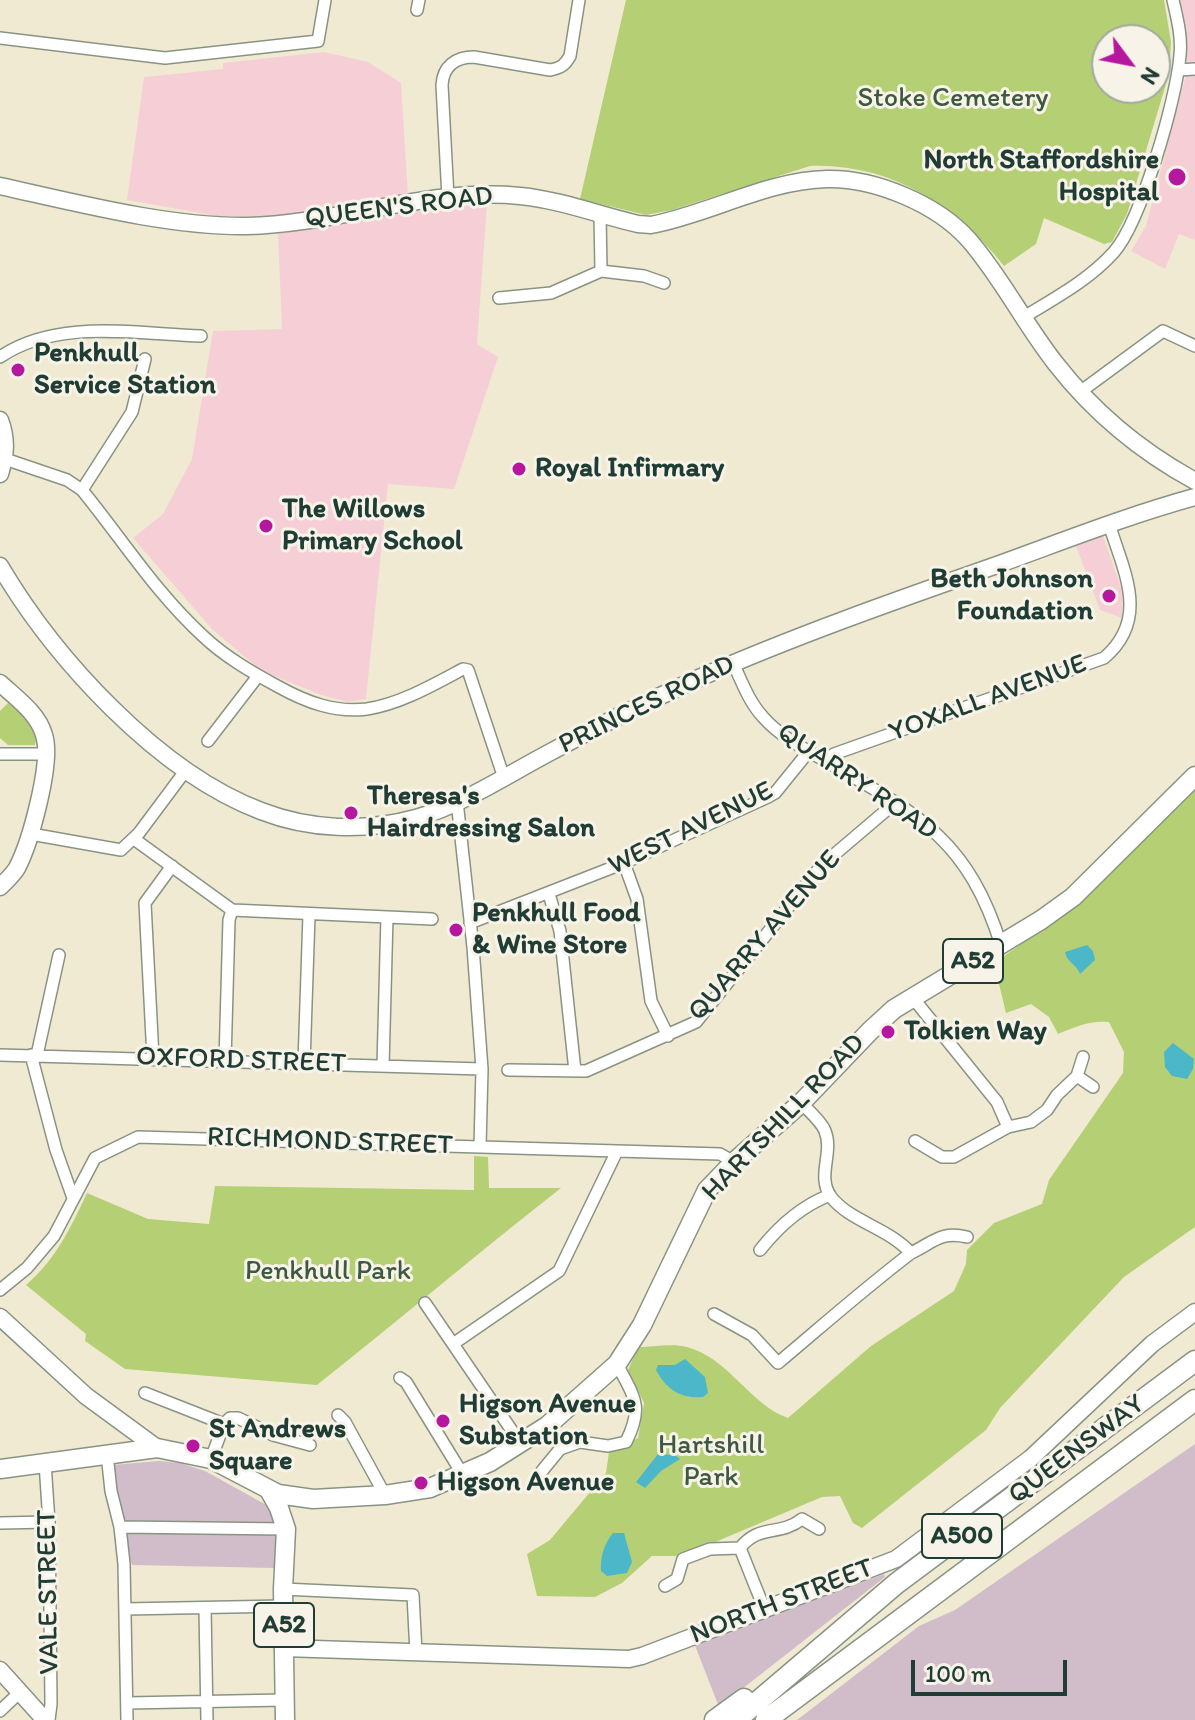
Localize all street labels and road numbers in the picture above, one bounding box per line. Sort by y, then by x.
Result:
street label: QUEEN'S ROAD [303,180,495,236]
street label: PRINCES ROAD [554,648,740,762]
street label: YOXALL AVENUE [885,648,1091,750]
street label: QUARRY ROAD [770,716,944,848]
street label: WEST AVENUE [603,775,779,883]
street label: QUARRY AVENUE [682,844,848,1028]
road number: A52 [943,939,1003,983]
street label: HARTSHILL ROAD [695,1027,873,1209]
street label: OXFORD STREET [135,1041,347,1081]
street label: RICHMOND STREET [206,1121,454,1163]
street label: QUEENSWAY [1002,1388,1152,1512]
street label: VALE STREET [31,1509,67,1675]
road number: A500 [922,1514,1002,1558]
street label: NORTH STREET [686,1552,878,1652]
road number: A52 [254,1603,314,1647]

